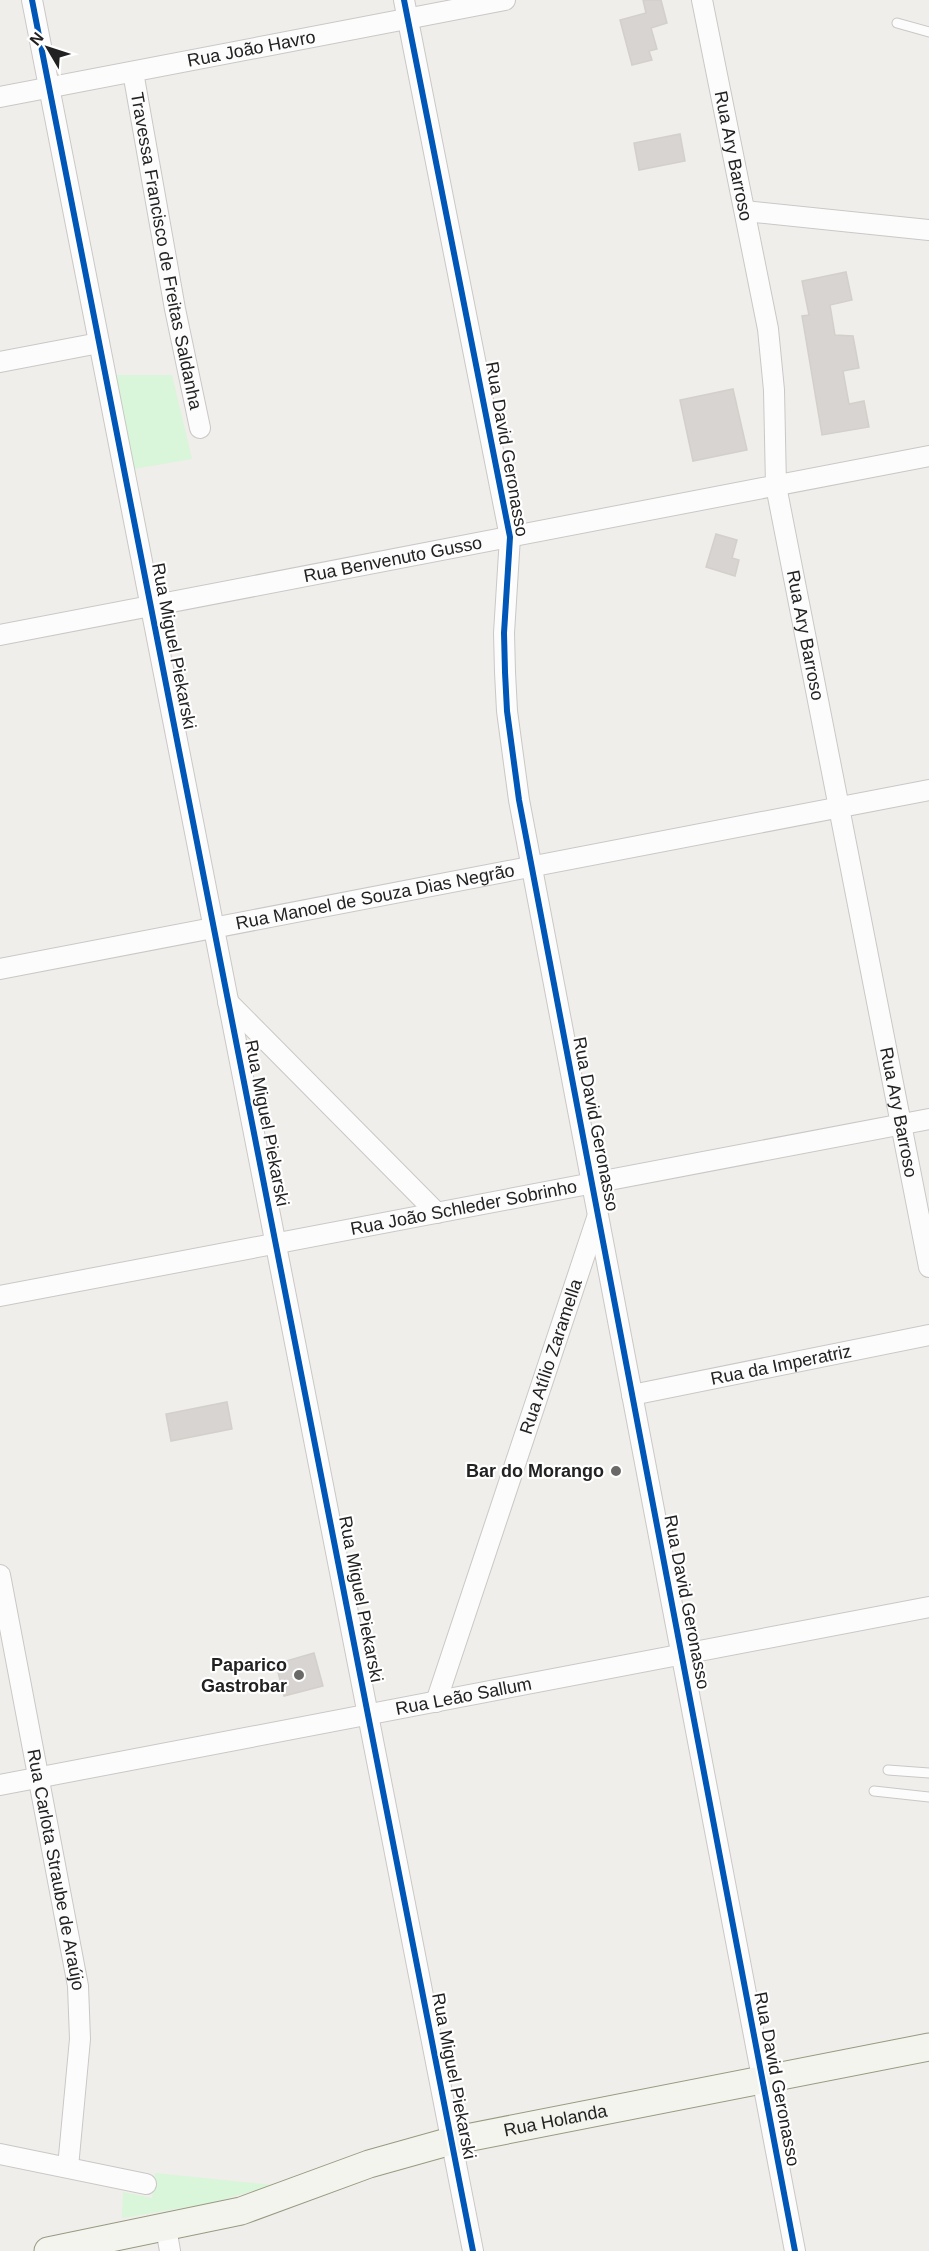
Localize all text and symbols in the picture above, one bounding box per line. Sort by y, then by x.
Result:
north arrow [18,18,78,78]
street label: Rua João Havro [186,27,317,71]
text: N [26,29,47,49]
street label: Rua Ary Barroso [710,89,756,223]
street label: Travessa Francisco de Freitas Saldanha [127,91,206,412]
street label: Rua David Geronasso [482,360,532,538]
street label: Rua Benvenuto Gusso [302,532,484,586]
street label: Rua Miguel Piekarski [148,561,200,731]
street label: Rua Ary Barroso [783,569,828,702]
street label: Rua Manoel de Souza Dias Negrão [234,860,516,933]
street label: Rua David Geronasso [569,1035,623,1213]
street label: Rua Miguel Piekarski [241,1038,293,1208]
street label: Rua Ary Barroso [876,1045,921,1179]
street label: Rua João Schleder Sobrinho [349,1176,579,1239]
street label: Rua Atílio Zaramella [516,1276,586,1437]
street label: Rua da Imperatriz [709,1341,853,1389]
place label: Bar do Morango [466,1461,604,1481]
marker: Bar do Morango [609,1464,623,1478]
street label: Rua David Geronasso [660,1513,714,1691]
street label: Rua Miguel Piekarski [335,1514,387,1684]
place label: Paparico Gastrobar [201,1655,287,1696]
marker: Paparico Gastrobar [292,1668,306,1682]
street label: Rua Leão Sallum [394,1673,533,1719]
street label: Rua Carlota Straube de Araújo [23,1747,89,1992]
street label: Rua David Geronasso [750,1990,804,2168]
street label: Rua Miguel Piekarski [428,1991,480,2161]
street label: Rua Holanda [502,2100,610,2140]

